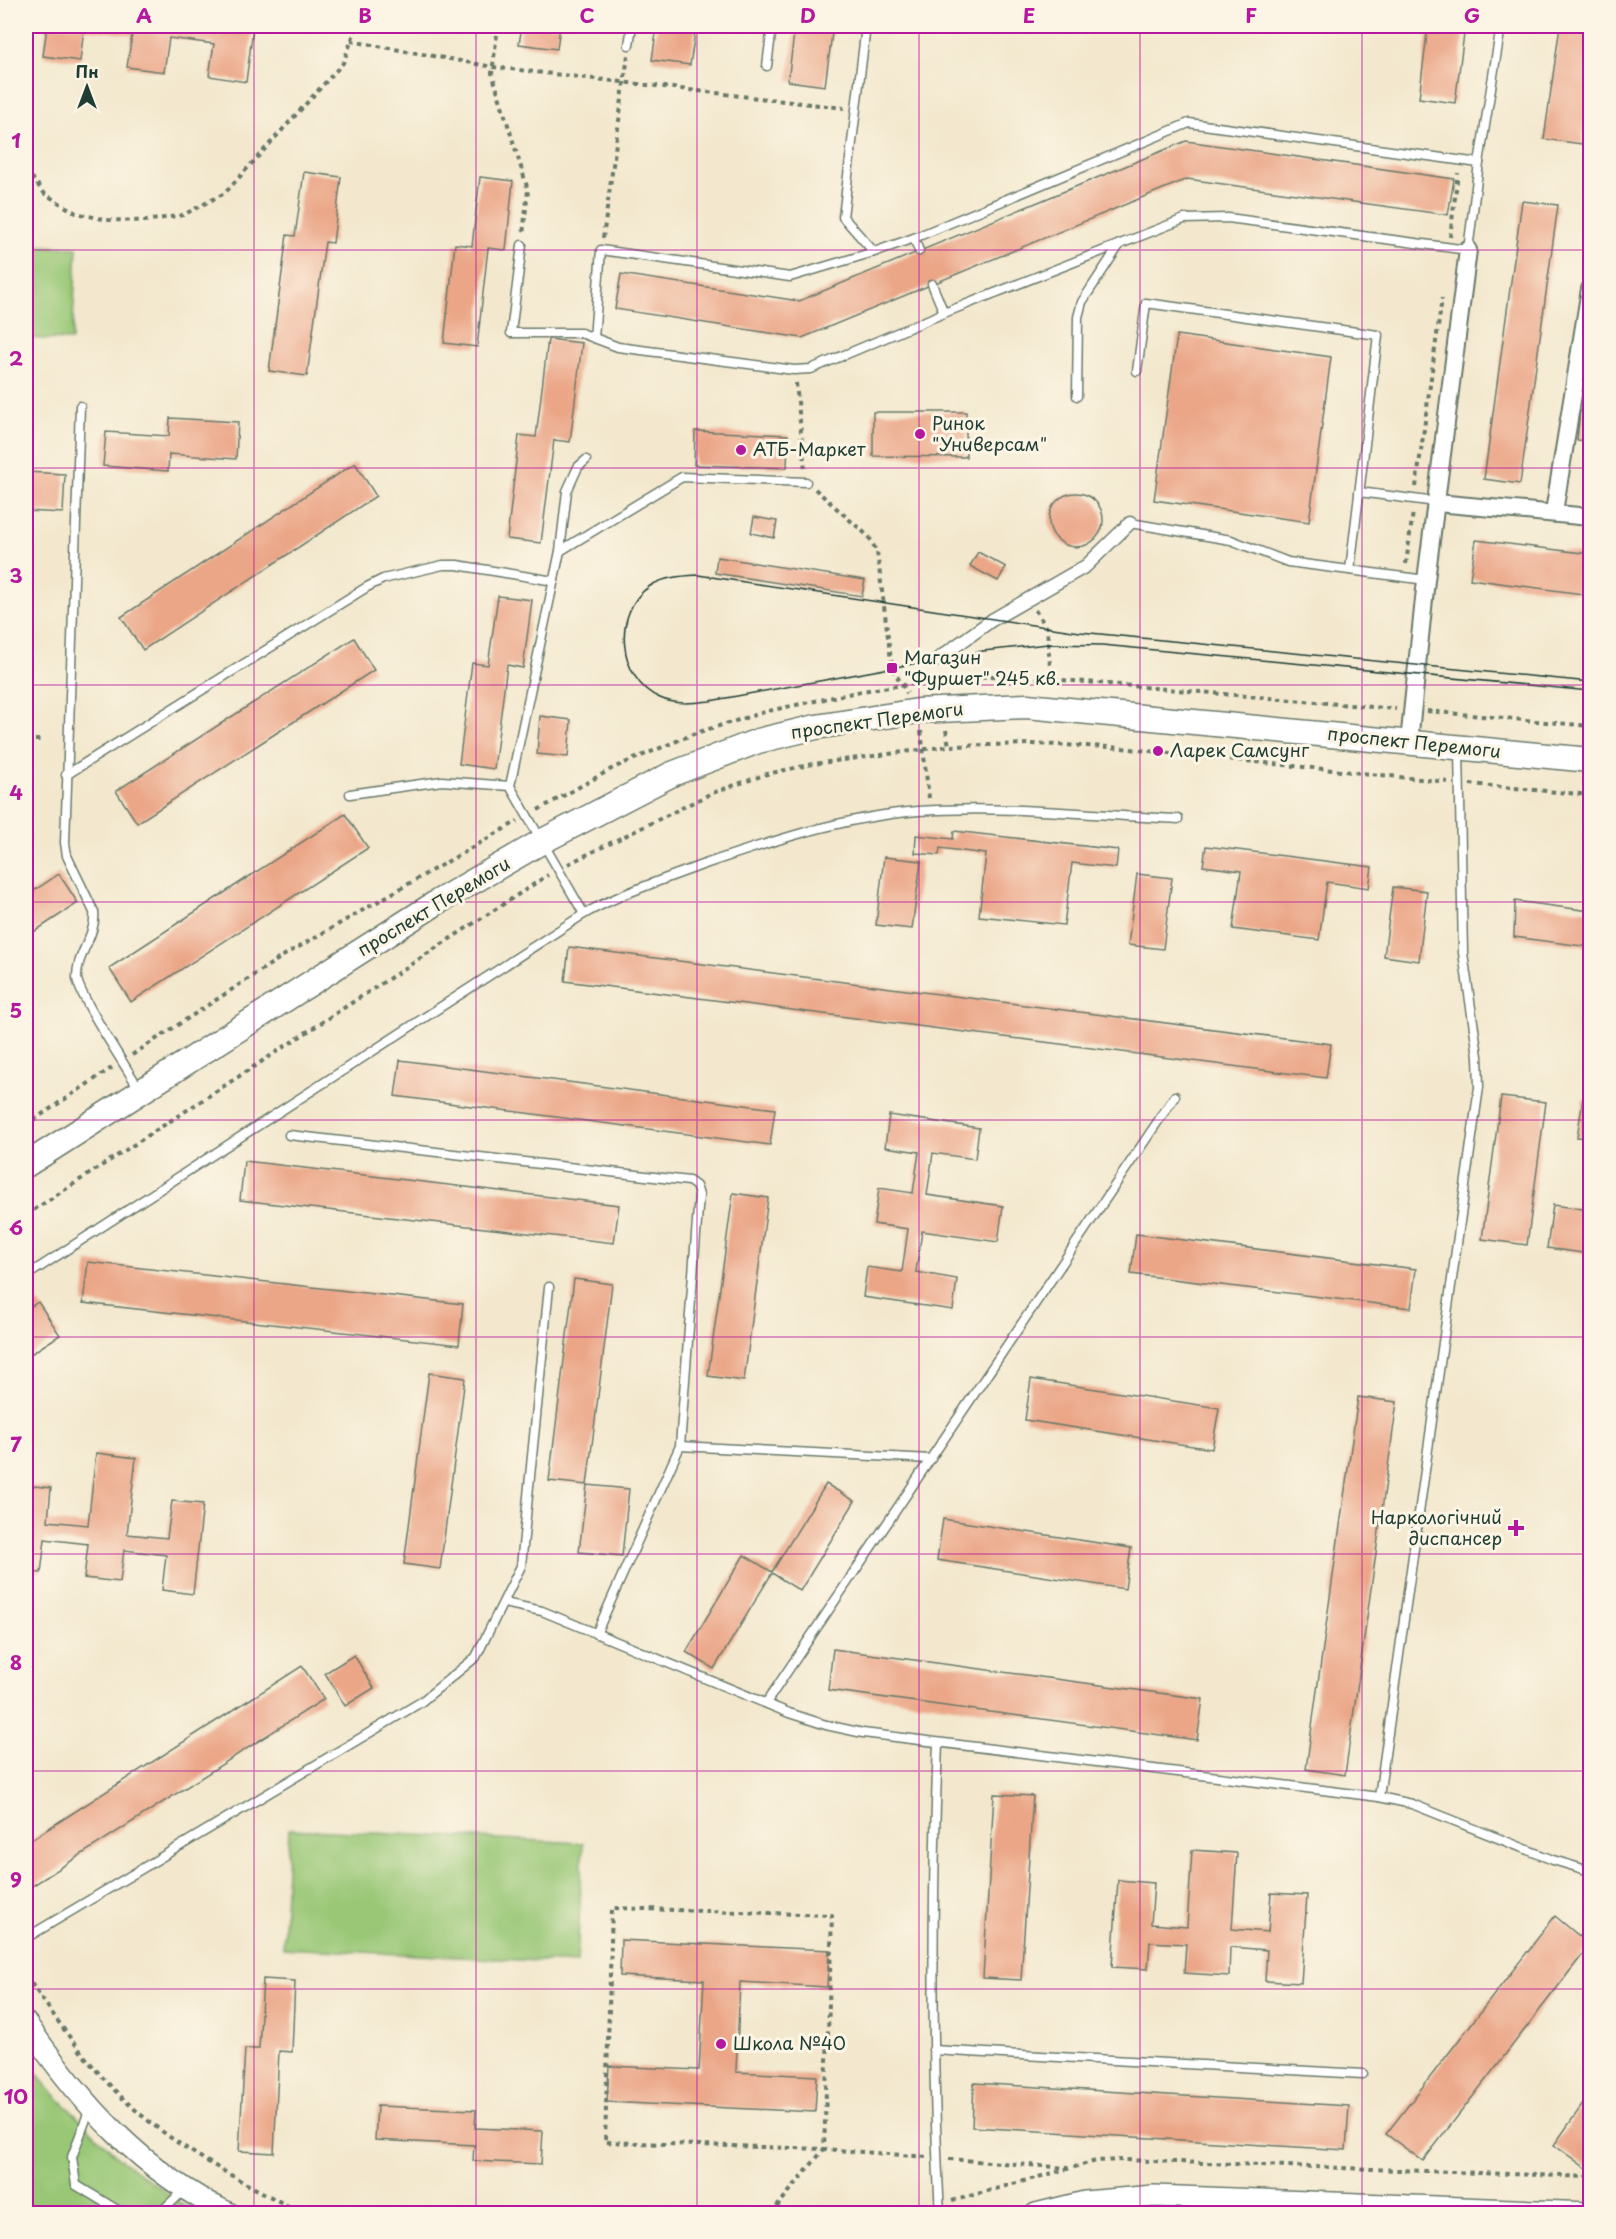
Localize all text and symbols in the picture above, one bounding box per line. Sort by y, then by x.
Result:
text: A [136,0,152,30]
text: B [358,0,372,30]
text: C [579,0,595,30]
text: D [800,0,816,30]
text: E [1023,0,1035,30]
text: F [1245,0,1257,30]
text: G [1464,0,1480,30]
north arrow [57,57,117,117]
text: Пн [75,59,99,83]
text: 1 [11,125,21,155]
text: 2 [9,343,23,373]
place label: Ринок "Универсам" [932,409,1047,457]
marker: Ринок "Универсам" [913,427,927,441]
place label: АТБ-Маркет [753,435,866,462]
marker: АТБ-Маркет [734,443,748,457]
text: 3 [9,560,23,590]
place label: Магазин "Фуршет" 245 кв. [904,643,1061,691]
marker: Магазин "Фуршет" 245 кв. [885,661,899,675]
street label: проспект Перемоги [789,694,965,745]
street label: проспект Перемоги [1326,719,1502,764]
place label: Ларек Самсунг [1170,736,1310,763]
marker: Ларек Самсунг [1151,744,1165,758]
text: 4 [9,777,23,807]
street label: проспект Перемоги [352,849,515,962]
text: 5 [10,995,22,1025]
text: 6 [9,1212,23,1242]
text: 7 [10,1429,22,1459]
place label: Наркологічний диспансер [1371,1503,1502,1551]
marker: Наркологічний диспансер [1507,1519,1525,1537]
text: 8 [10,1647,22,1677]
text: 9 [10,1864,22,1894]
place label: Школа №40 [733,2029,846,2056]
marker: Школа №40 [714,2037,728,2051]
text: 10 [4,2081,28,2111]

